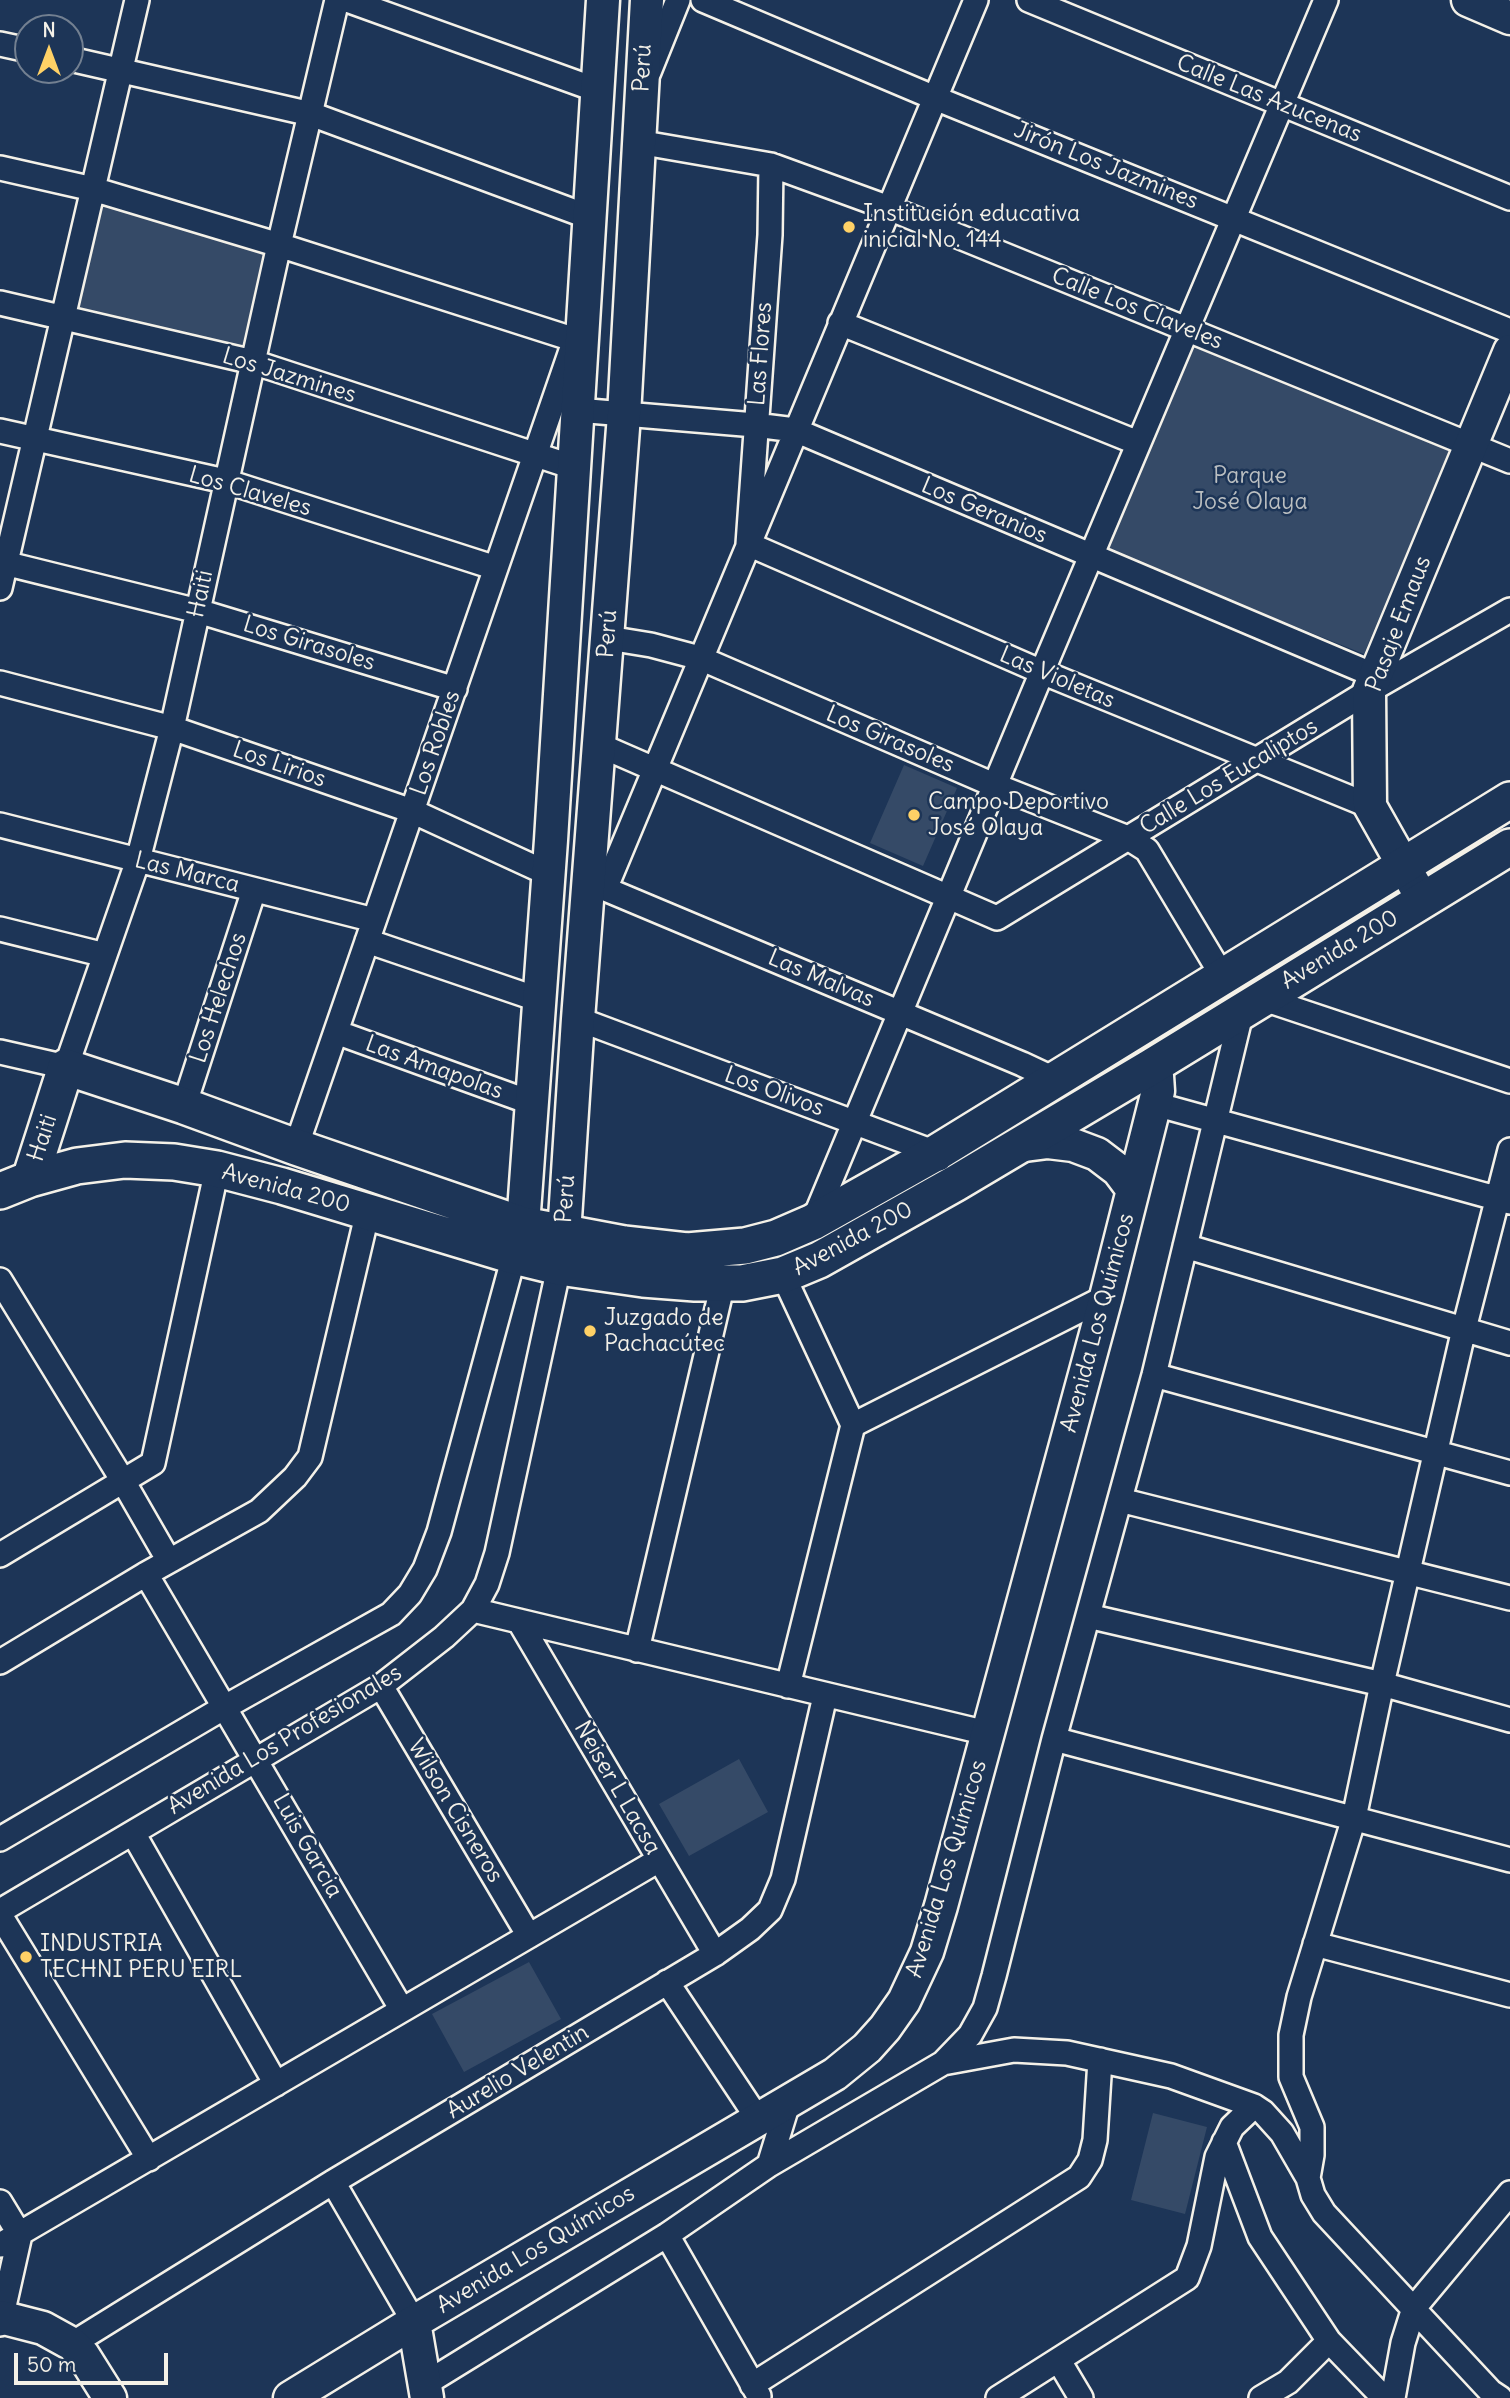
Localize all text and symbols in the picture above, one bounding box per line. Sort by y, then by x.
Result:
north arrow [14,14,84,84]
text: N [42,18,56,42]
street label: Perú [628,43,658,93]
street label: Calle Las Azucenas [1172,49,1366,149]
street label: Jirón Los Jazmines [1010,116,1202,216]
place label: Institución educativa inicial No. 144 [863,200,1080,254]
marker: Institución educativa inicial No. 144 [841,219,857,235]
street label: Calle Los Claveles [1047,262,1227,356]
street label: Las Flores [744,301,778,407]
street label: Los Jazmines [219,343,359,409]
street label: Los Claveles [186,461,314,523]
park label: Parque José Olaya [1192,462,1308,516]
street label: Los Geranios [917,472,1051,550]
street label: Pasaje Emaus [1360,552,1438,696]
street label: Haiti [183,568,219,620]
street label: Perú [593,609,623,659]
street label: Los Girasoles [240,611,378,677]
street label: Las Violetas [995,641,1119,715]
street label: Los Robles [405,687,467,799]
street label: Los Girasoles [822,701,958,779]
street label: Calle Los Eucaliptos [1135,713,1323,841]
street label: Los Lirios [229,736,329,794]
place label: Campo Deportivo José Olaya [928,788,1109,842]
marker: Campo Deportivo José Olaya [906,807,922,823]
street label: Las Marca [132,847,242,899]
street label: Avenida 200 [1276,904,1404,996]
street label: Los Helechos [185,929,253,1067]
street label: Las Malvas [764,944,878,1014]
street label: Las Amapolas [361,1030,507,1106]
street label: Los Olivos [721,1061,827,1123]
street label: Haiti [23,1111,63,1165]
street label: Avenida 200 [219,1159,353,1219]
street label: Perú [551,1174,581,1224]
street label: Avenida 200 [788,1196,918,1282]
street label: Avenida Los Químicos [1055,1210,1141,1436]
place label: Juzgado de Pachacútec [604,1304,725,1358]
marker: Juzgado de Pachacútec [582,1323,598,1339]
street label: Avenida Los Profesionales [163,1659,407,1821]
street label: Neiser L Lacsa [568,1716,666,1860]
street label: Wilson Cisneros [401,1734,509,1888]
street label: Avenida Los Químicos [901,1757,993,1981]
street label: Luis Garcia [266,1789,348,1903]
place label: INDUSTRIA TECHNI PERU EIRL [40,1930,242,1984]
marker: INDUSTRIA TECHNI PERU EIRL [18,1949,34,1965]
street label: Aurelio Velentin [442,2019,594,2125]
street label: Avenida Los Químicos [432,2180,640,2320]
scale bar [18,2338,172,2382]
text: 50 m [27,2351,76,2378]

